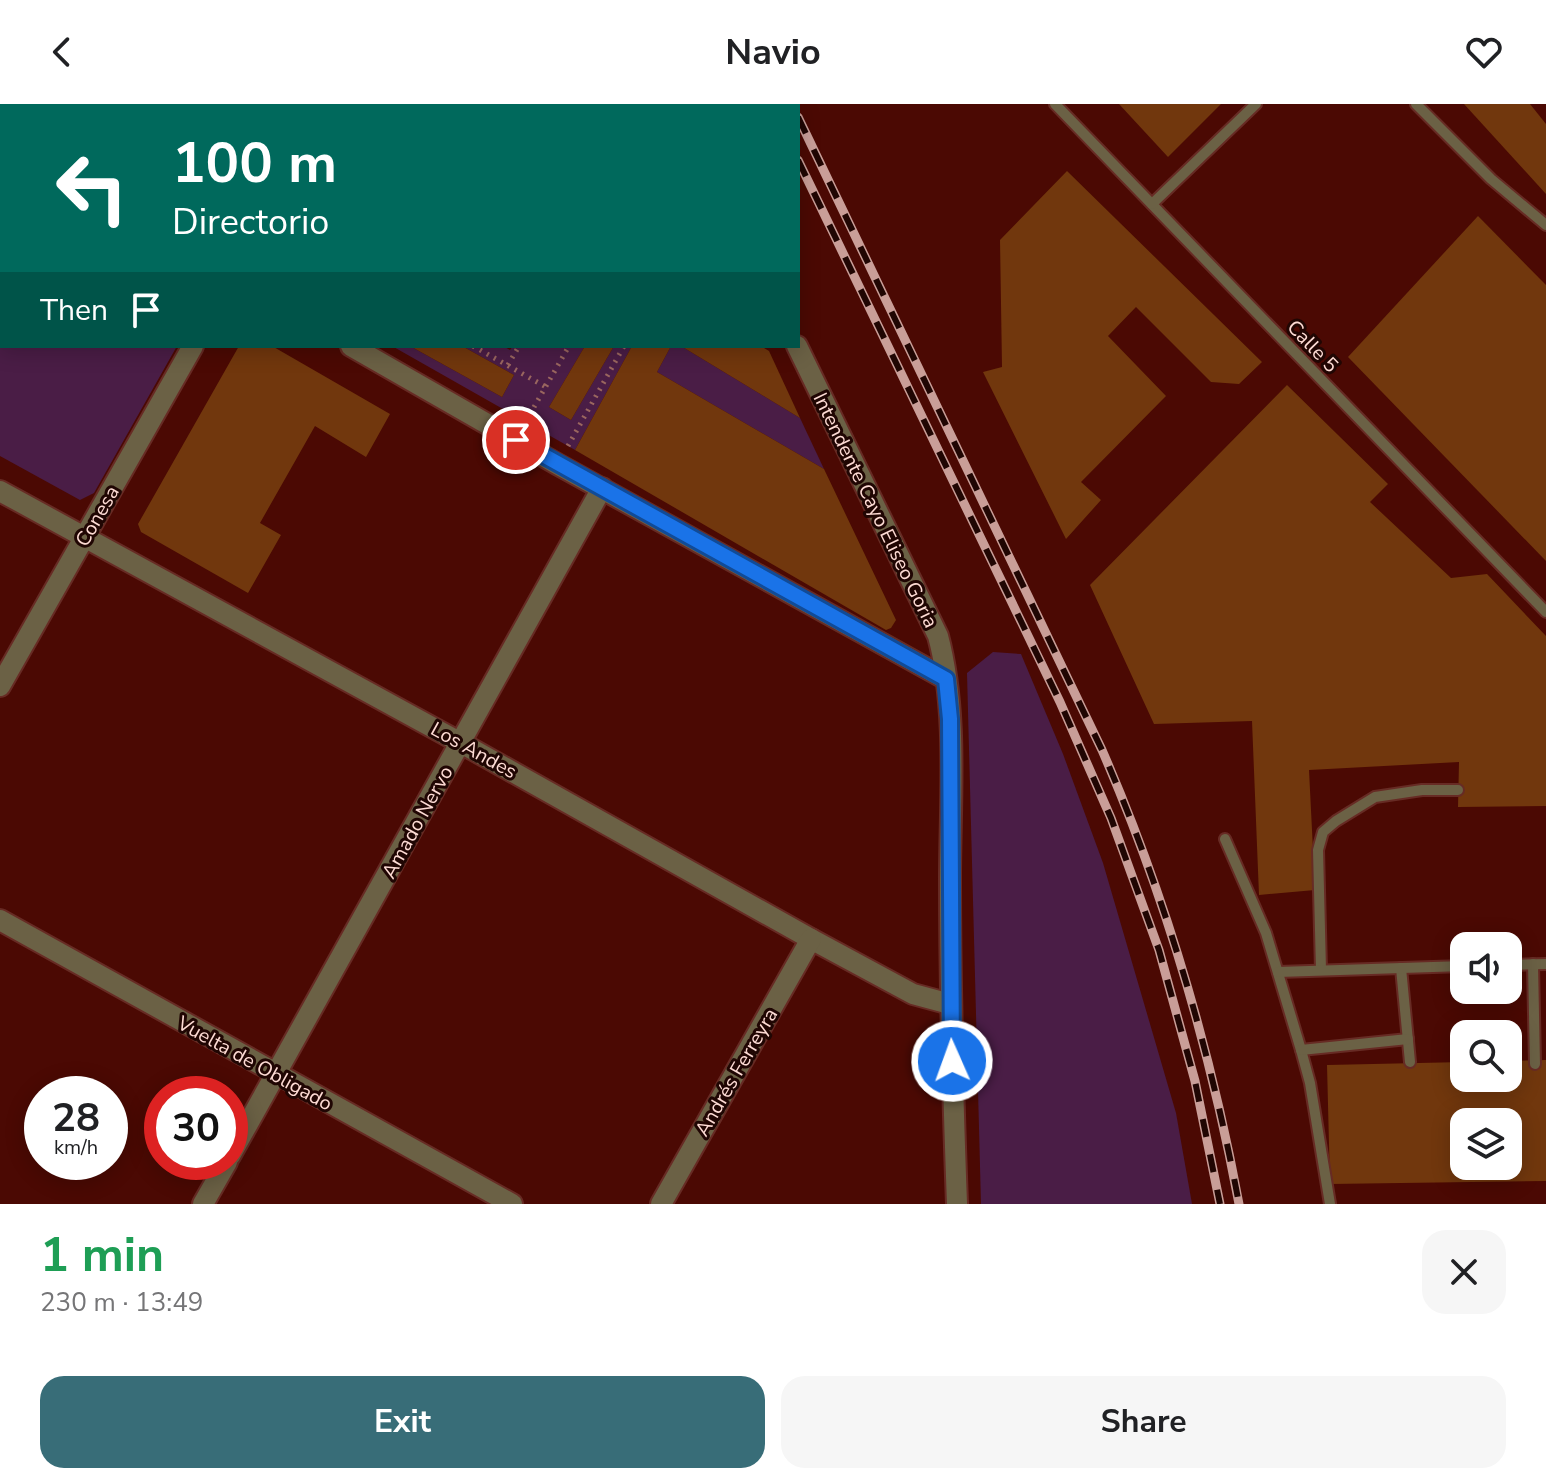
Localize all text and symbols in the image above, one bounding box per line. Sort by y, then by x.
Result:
text: Navio [725,28,821,77]
icon: back [40,30,84,74]
icon: heart [1462,30,1506,74]
text: 100 m [172,125,337,202]
icon: left [40,136,144,240]
text: Directorio [172,198,329,247]
icon: arrive [124,288,168,332]
text: Then [40,290,108,331]
street label: Calle 5 [1281,314,1344,378]
street label: Intendente Cayo Eliseo Goria [807,388,944,632]
pin [482,406,550,474]
icon: arrive [494,418,538,462]
street label: Conesa [69,481,126,552]
street label: Los Andes [426,716,522,785]
street label: Amado Nervo [375,761,459,883]
map controls [1450,932,1522,1180]
button: sound [1450,932,1522,1004]
street label: Andrés Ferreyra [689,1003,784,1141]
street label: Vuelta de Obligado [172,1009,337,1117]
position arrow [910,1019,994,1103]
button: search [1450,1020,1522,1092]
speed limit sign: 30 [144,1076,248,1180]
text: 28 [52,1091,100,1145]
button: layers [1450,1108,1522,1180]
text: km/h [54,1134,98,1161]
text: 1 min [40,1222,164,1288]
button: close [1422,1230,1506,1314]
text: 230 m · 13:49 [40,1285,203,1320]
button: Exit [40,1376,765,1468]
button: Share [781,1376,1506,1468]

